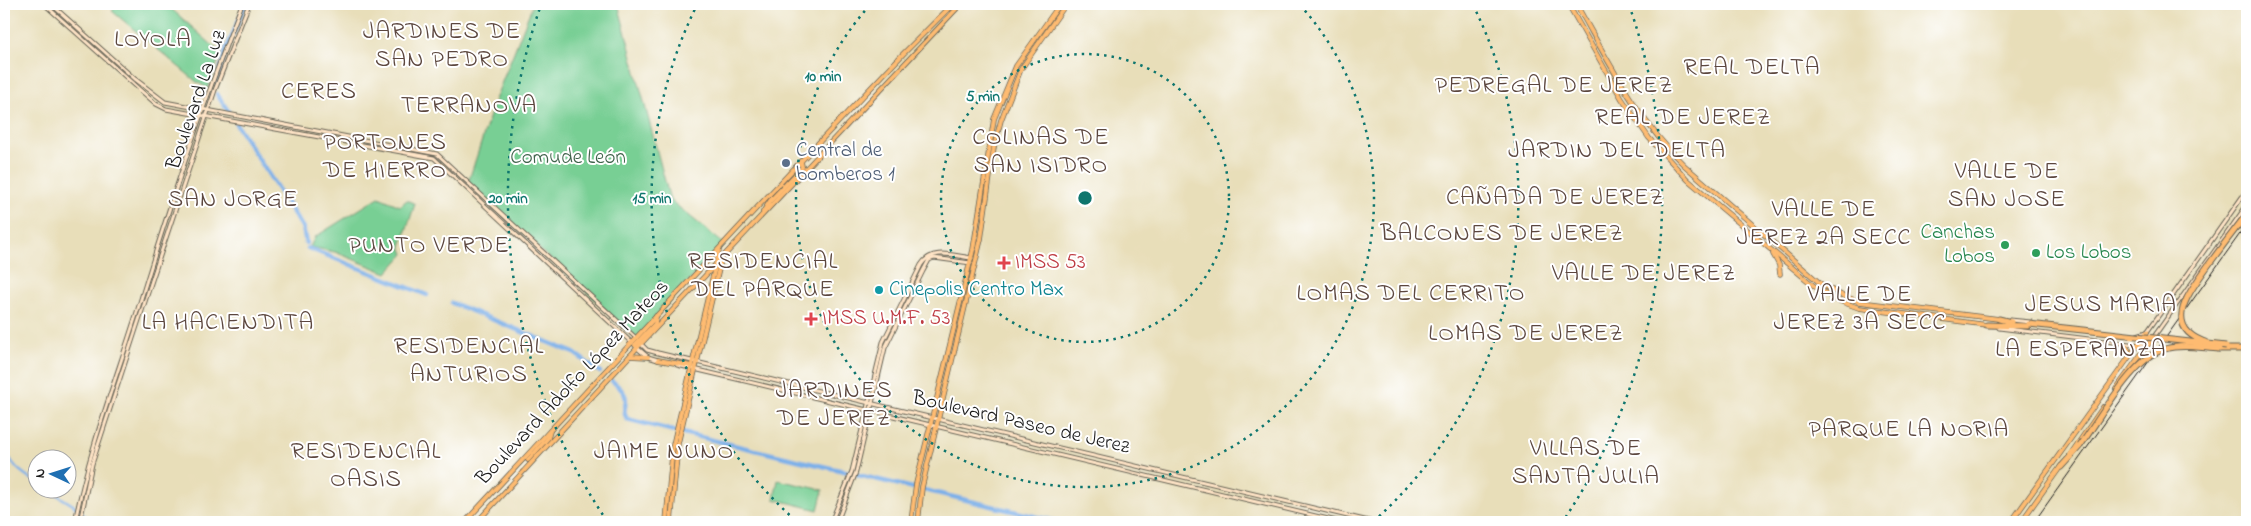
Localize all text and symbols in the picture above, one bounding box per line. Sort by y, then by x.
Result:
district label: JARDINES DE SAN PEDRO [363,15,521,78]
district label: LOYOLA [114,23,192,58]
street label: Boulevard La Luz [159,26,235,175]
district label: REAL DELTA [1683,51,1821,86]
text: 10 min [805,66,842,88]
district label: PEDREGAL DE JEREZ [1435,69,1673,104]
district label: CERES [281,75,357,110]
text: 5 min [966,86,1001,108]
district label: TERRANOVA [401,89,537,124]
district label: REAL DE JEREZ [1595,101,1771,136]
district label: COLINAS DE SAN ISIDRO [972,121,1110,184]
district label: PORTONES DE HIERRO [322,126,447,189]
district label: JARDIN DEL DELTA [1508,134,1726,169]
place label: Central de bomberos 1 [796,136,895,190]
park label: Comude León [510,143,626,173]
district label: VALLE DE SAN JOSE [1948,155,2066,218]
marker: Central de bomberos 1 [780,157,792,169]
district label: CAÑADA DE JEREZ [1446,181,1664,216]
district label: SAN JORGE [168,183,298,218]
text: 20 min [487,188,528,210]
text: 15 min [633,188,672,210]
centre of rings [1076,189,1094,207]
district label: VALLE DE JEREZ 2A SECC [1737,193,1912,256]
district label: BALCONES DE JEREZ [1379,217,1624,252]
place label: Canchas Lobos [1920,218,1995,272]
district label: PUNTO VERDE [348,229,510,264]
place label: Los Lobos [2046,238,2131,268]
marker: Canchas Lobos [1999,239,2011,251]
district label: RESIDENCIAL DEL PARQUE [688,245,838,308]
marker: Los Lobos [2030,247,2042,259]
place label: IMSS 53 [1015,248,1086,278]
marker: IMSS 53 [997,256,1011,270]
district label: VALLE DE JEREZ [1551,257,1736,292]
street label: Boulevard Adolfo López Mateos [469,273,677,493]
place label: Cinepolis Centro Max [889,275,1064,305]
district label: LOMAS DEL CERRITO [1297,277,1525,312]
district label: VALLE DE JEREZ 3A SECC [1774,278,1946,341]
marker: Cinepolis Centro Max [873,284,885,296]
district label: JESUS MARIA [2025,288,2177,323]
place label: IMSS U.M.F. 53 [822,304,950,334]
district label: LA HACIENDITA [142,306,314,341]
marker: IMSS U.M.F. 53 [804,312,818,326]
district label: LOMAS DE JEREZ [1428,317,1624,352]
district label: RESIDENCIAL ANTURIOS [394,330,544,393]
district label: LA ESPERANZA [1995,333,2167,368]
district label: JARDINES DE JEREZ [775,374,893,437]
street label: Boulevard Paseo de Jerez [908,383,1133,463]
district label: PARQUE LA NORIA [1809,413,2009,448]
district label: VILLAS DE SANTA JULIA [1512,432,1660,495]
district label: RESIDENCIAL OASIS [291,435,441,498]
district label: JAIME NUNO [594,435,734,470]
north arrow [28,448,78,498]
text: N [30,468,51,479]

